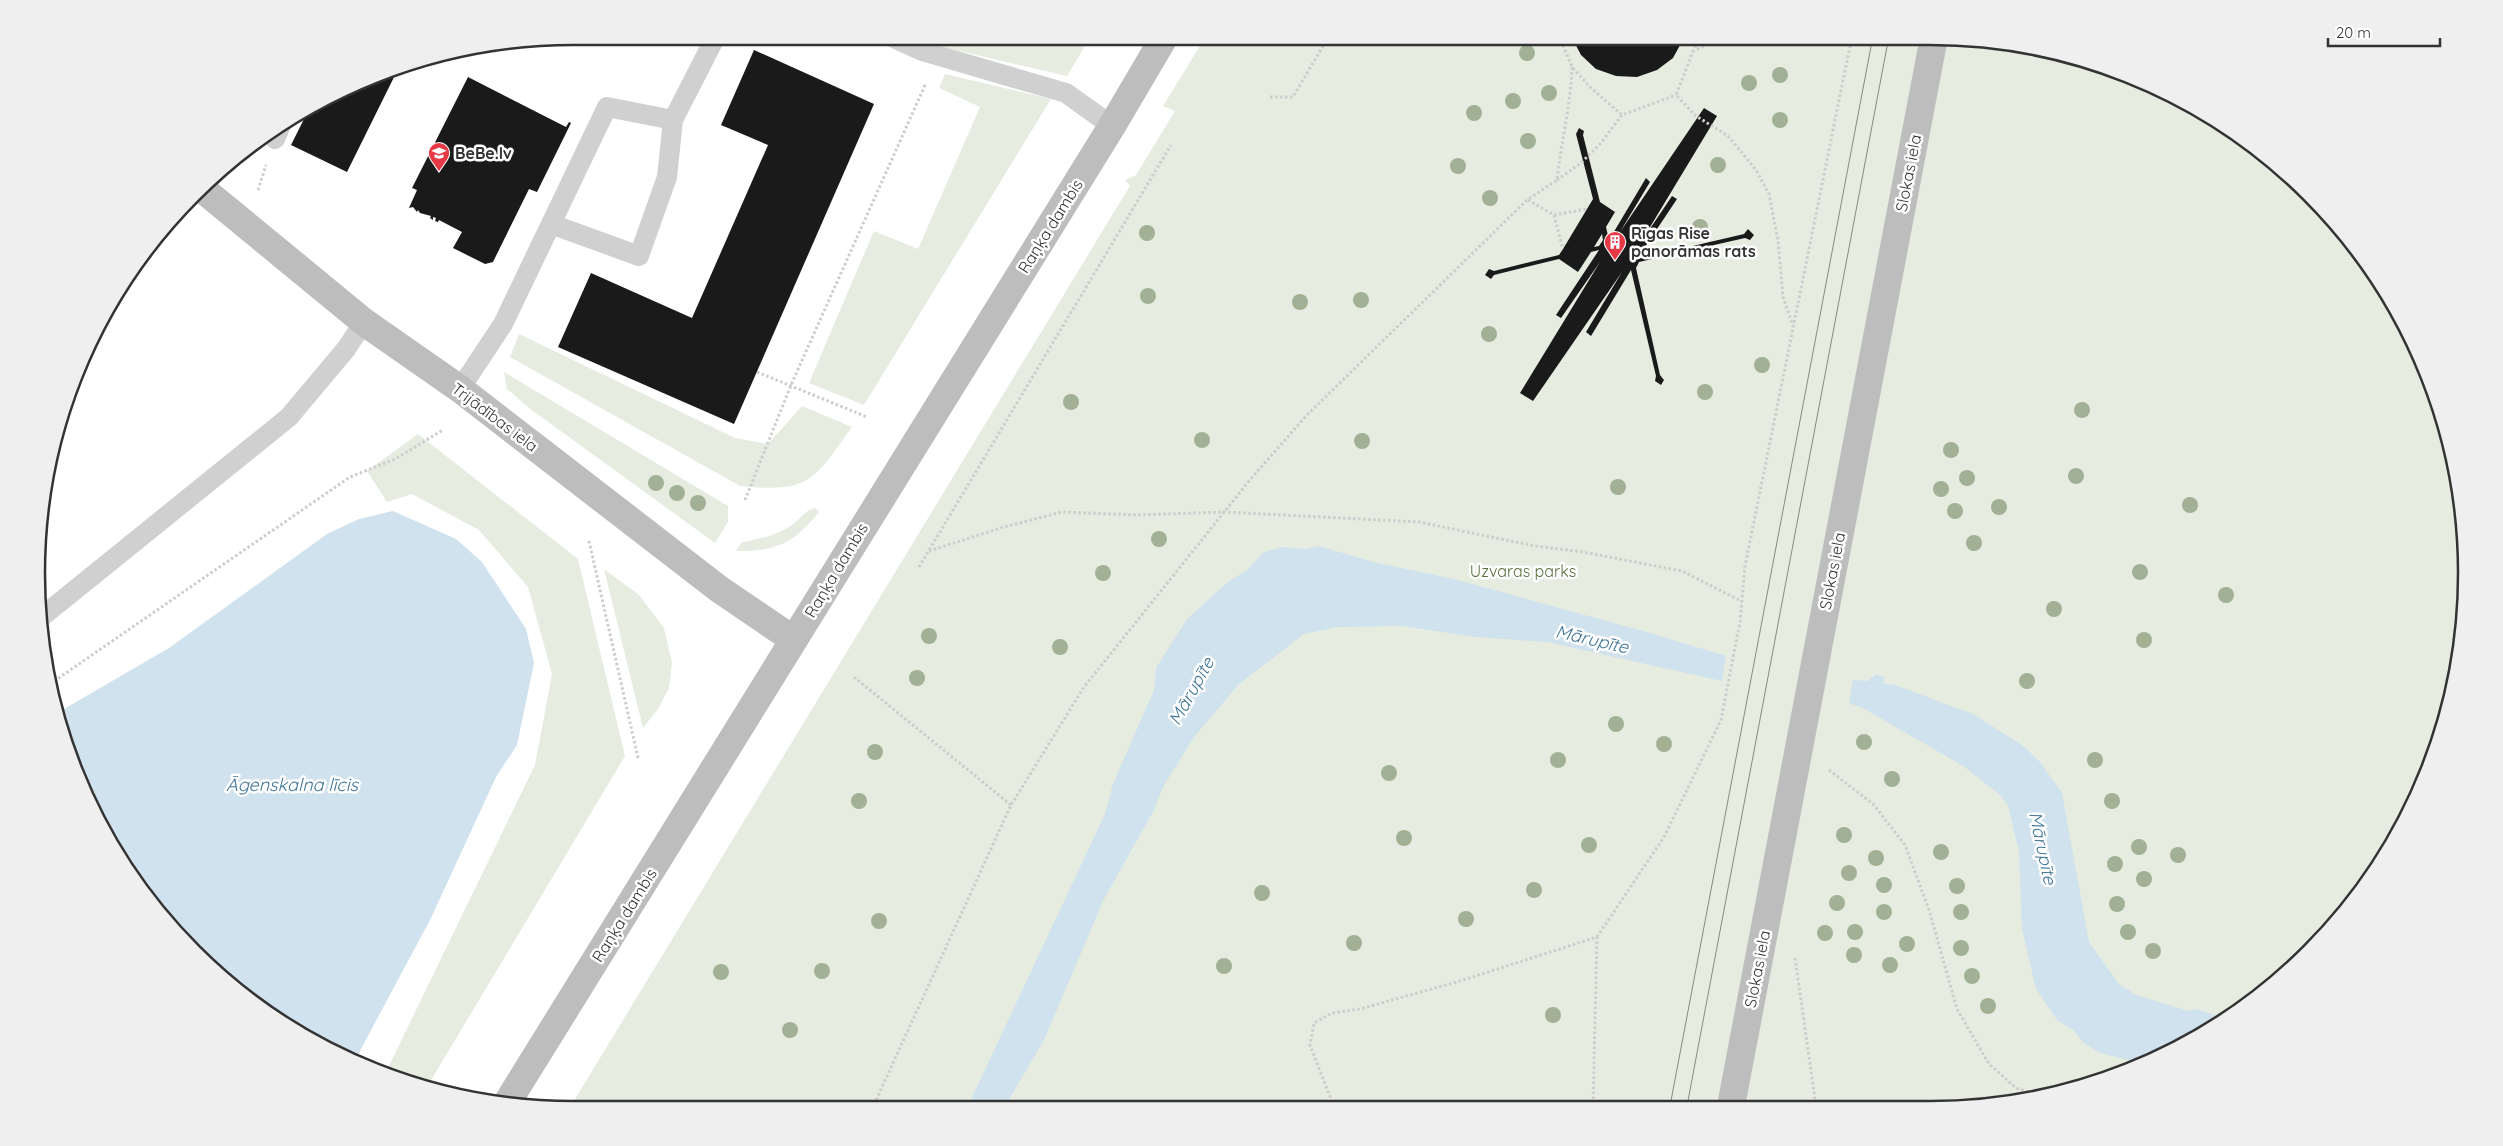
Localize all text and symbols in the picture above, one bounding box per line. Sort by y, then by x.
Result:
scale bar [2328,15,2440,47]
text: 20 m [2336,23,2371,42]
street label: Slokas iela [1891,133,1925,213]
school or university icon: BeBe.lv [427,141,451,172]
place label: BeBe.lv [455,143,512,163]
street label: Raņķa dambis [1013,175,1087,277]
place label: Rīgas Rise panorāmas rats [1631,223,1756,261]
building icon: Rīgas Rise panorāmas rats [1603,230,1627,261]
street label: Trijādības iela [448,378,542,456]
street label: Raņķa dambis [800,519,872,621]
street label: Slokas iela [1815,531,1849,611]
park label: Uzvaras parks [1470,561,1576,581]
water label: Mārupīte [1553,619,1631,659]
water label: Mārupīte [1163,652,1219,729]
water label: Āgenskalna līcis [226,773,360,796]
water label: Mārupīte [2024,809,2062,887]
street label: Raņķa dambis [587,864,661,966]
street label: Slokas iela [1740,929,1774,1009]

